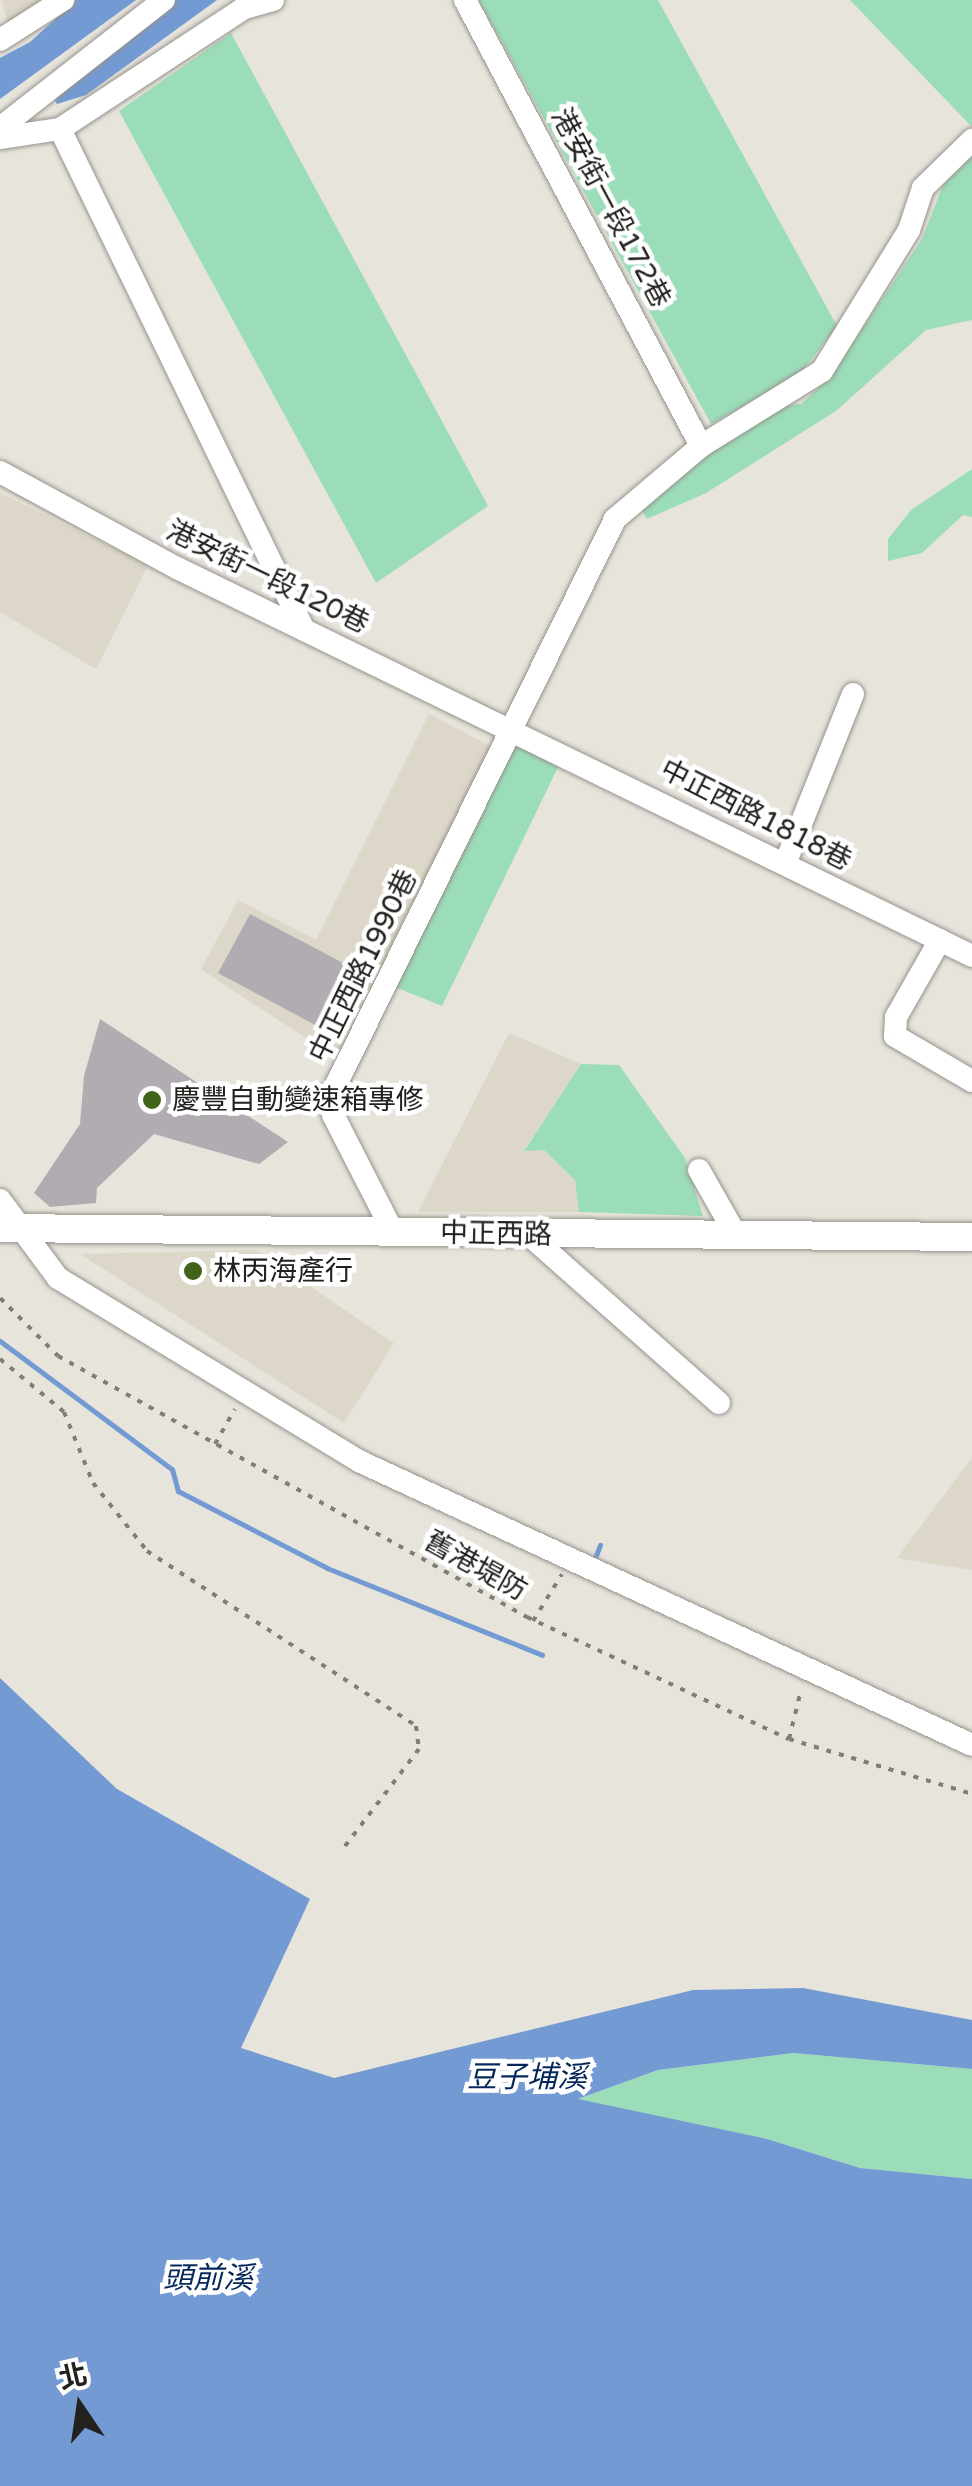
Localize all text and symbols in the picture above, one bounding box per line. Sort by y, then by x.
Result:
street label: 港安街一段172巷 [544,103,678,313]
street label: 港安街一段120巷 [161,514,375,640]
street label: 中正西路1818巷 [655,752,857,878]
street label: 中正西路1990巷 [302,864,424,1068]
place label: 慶豐自動變速箱專修 [172,1083,424,1117]
marker: 慶豐自動變速箱專修 [141,1089,163,1111]
street label: 中正西路 [440,1216,552,1252]
place label: 林丙海產行 [213,1254,353,1288]
marker: 林丙海產行 [182,1260,204,1282]
street label: 舊港堤防 [419,1524,533,1608]
water label: 豆子埔溪 [467,2060,587,2096]
water label: 頭前溪 [163,2261,253,2297]
north arrow [30,2356,130,2456]
text: 北 [56,2357,91,2396]

